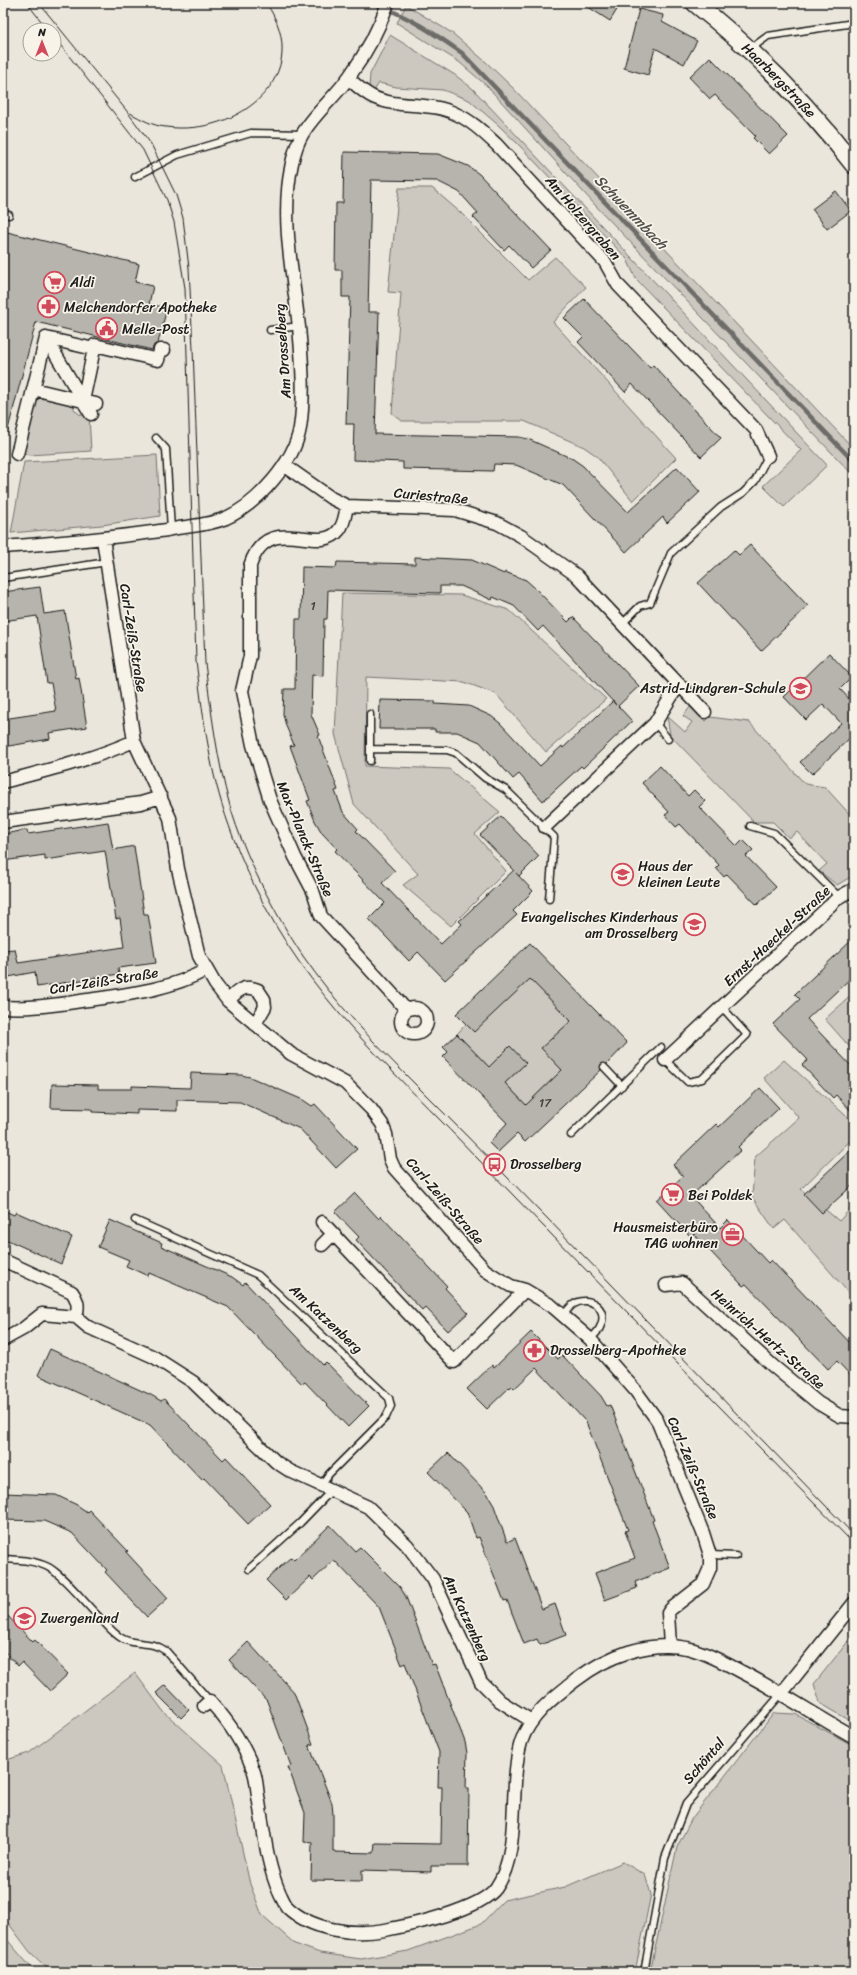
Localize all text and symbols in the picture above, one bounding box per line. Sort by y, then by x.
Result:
north arrow [22,22,62,62]
text: N [37,23,46,42]
street label: Haarbergstraße [736,36,823,124]
water label: Schwemmbach [588,168,675,257]
street label: Am Holzergraben [538,169,628,267]
supermarket icon: Aldi [42,269,68,295]
place label: Aldi [69,270,96,295]
pharmacy icon: Melchendorfer Apotheke [36,294,62,320]
place label: Melchendorfer Apotheke [64,295,217,320]
street label: Am Drosselberg [267,303,299,400]
public building icon: Melle-Post [93,316,119,342]
place label: Melle-Post [122,317,189,342]
street label: Curiestraße [393,480,469,512]
street label: Carl-Zeiß-Straße [112,582,154,694]
house number: 1 [310,595,316,617]
school or university icon: Astrid-Lindgren-Schule [788,675,814,701]
place label: Astrid-Lindgren-Schule [639,676,786,701]
street label: Max-Planck-Straße [269,777,341,901]
place label: Haus der kleinen Leute [638,854,720,895]
school or university icon: Haus der kleinen Leute [610,861,636,887]
street label: Ernst-Haeckel-Straße [717,879,837,993]
place label: Evangelisches Kinderhaus am Drosselberg [521,905,679,946]
school or university icon: Evangelisches Kinderhaus am Drosselberg [681,912,707,938]
street label: Carl-Zeiß-Straße [48,960,160,1002]
house number: 17 [539,1092,552,1114]
street label: Carl-Zeiß-Straße [400,1151,490,1251]
bus stop icon: Drosselberg [481,1151,507,1177]
place label: Drosselberg [510,1152,582,1177]
supermarket icon: Bei Poldek [660,1182,686,1208]
place label: Bei Poldek [688,1183,753,1208]
place label: Hausmeisterbüro TAG wohnen [613,1215,718,1256]
office icon: Hausmeisterbüro TAG wohnen [720,1222,746,1248]
street label: Am Katzenberg [282,1277,369,1360]
street label: Heinrich-Hertz-Straße [705,1282,831,1396]
pharmacy icon: Drosselberg-Apotheke [521,1337,547,1363]
place label: Drosselberg-Apotheke [550,1338,686,1363]
street label: Carl-Zeiß-Straße [660,1413,726,1523]
street label: Am Katzenberg [435,1569,498,1666]
school or university icon: Zwergenland [11,1605,37,1631]
place label: Zwergenland [40,1606,120,1631]
street label: Schöntal [677,1731,732,1790]

